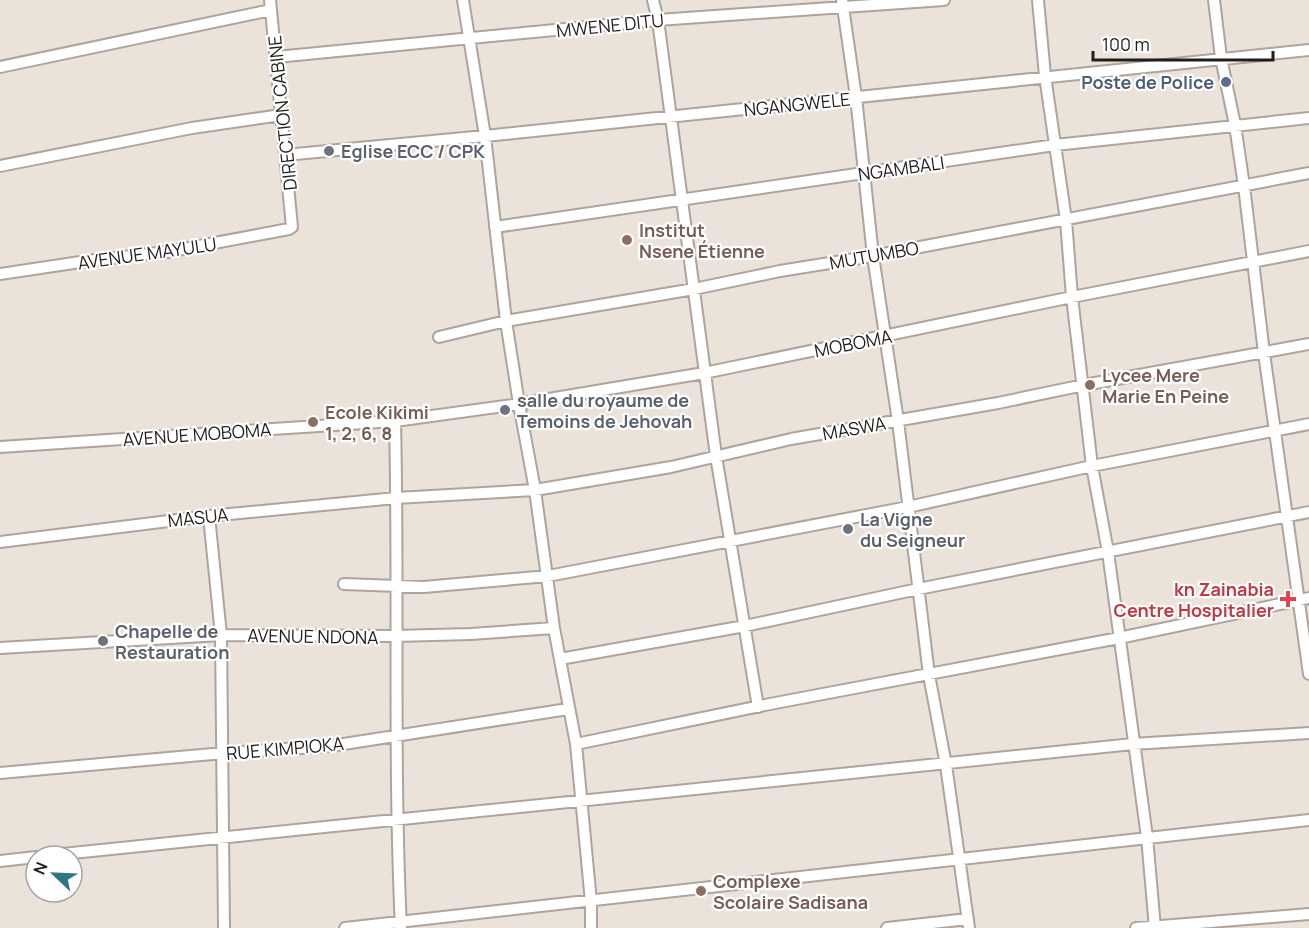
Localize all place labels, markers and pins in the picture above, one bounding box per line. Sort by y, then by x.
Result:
place label: Poste de Police [1081,70,1214,94]
marker: Poste de Police [1219,75,1233,89]
place label: Eglise ECC / CPK [341,139,485,163]
marker: Eglise ECC / CPK [322,144,336,158]
place label: Institut Nsene Étienne [639,218,765,263]
marker: Institut Nsene Étienne [620,233,634,247]
place label: Lycee Mere Marie En Peine [1102,363,1229,408]
marker: Lycee Mere Marie En Peine [1083,378,1097,392]
place label: salle du royaume de Temoins de Jehovah [517,388,692,433]
place label: Ecole Kikimi 1, 2, 6, 8 [325,400,429,445]
marker: salle du royaume de Temoins de Jehovah [498,403,512,417]
marker: Ecole Kikimi 1, 2, 6, 8 [306,415,320,429]
place label: La Vigne du Seigneur [860,507,965,552]
marker: La Vigne du Seigneur [841,522,855,536]
place label: kn Zainabia Centre Hospitalier [1114,577,1274,622]
marker: kn Zainabia Centre Hospitalier [1279,590,1297,608]
place label: Chapelle de Restauration [115,619,229,664]
marker: Chapelle de Restauration [96,634,110,648]
place label: Complexe Scolaire Sadisana [713,869,868,914]
marker: Complexe Scolaire Sadisana [694,884,708,898]

